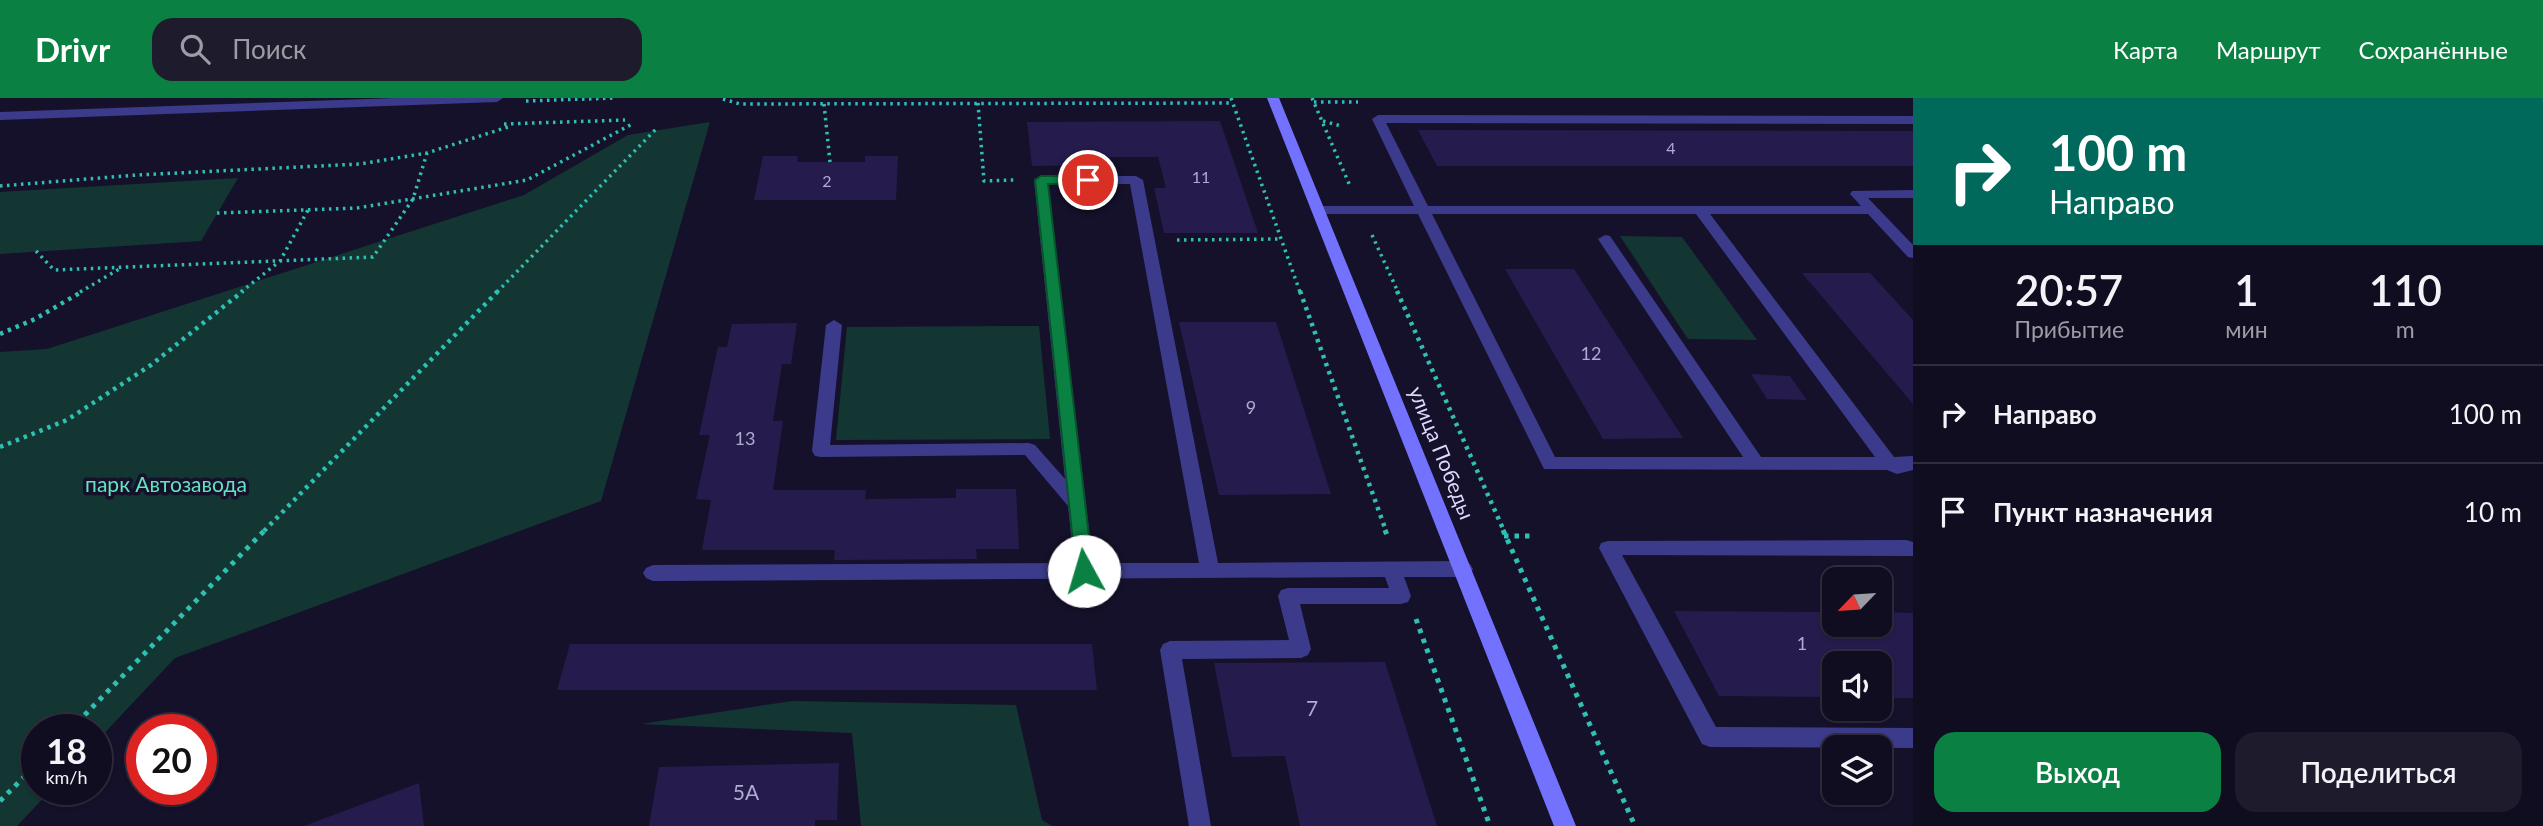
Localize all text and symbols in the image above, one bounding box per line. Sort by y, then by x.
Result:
search box [152,18,642,81]
text: Drivr [35,29,110,69]
icon: search [176,30,214,68]
text: Поиск [232,33,307,65]
text: Карта [2113,35,2178,64]
text: Маршрут [2216,35,2321,64]
text: Сохранённые [2359,35,2508,64]
text: 100 m [2049,123,2187,181]
icon: right [1934,126,2025,217]
house number: 4 [1666,138,1676,157]
pin [1058,150,1118,210]
icon: arrive [1069,161,1107,199]
house number: 11 [1192,167,1210,186]
house number: 2 [822,171,832,190]
text: Направо [2049,182,2175,221]
text: 20:57 [2015,265,2123,315]
text: 1 [2234,265,2259,315]
text: 110 [2369,265,2442,315]
text: Прибытие [2014,315,2124,343]
text: мин [2225,315,2268,343]
text: m [2396,315,2415,343]
house number: 12 [1581,342,1601,364]
street label: улица Победы [1404,382,1480,523]
icon: right [1934,395,1972,433]
house number: 9 [1246,396,1256,418]
text: Направо [1993,398,2097,430]
text: 100 m [2449,398,2522,430]
house number: 13 [735,427,755,449]
park label: парк Автозавода [85,471,247,496]
icon: arrive [1934,493,1972,531]
text: Пункт назначения [1993,496,2213,528]
text: 10 m [2464,496,2522,528]
position arrow [1047,534,1121,608]
north arrow [1822,567,1892,637]
map controls [1822,567,1892,805]
house number: 1 [1797,632,1807,654]
button: sound [1822,651,1892,721]
house number: 7 [1306,695,1318,720]
speed limit sign: 20 [126,714,217,805]
text: 18 [46,729,87,771]
button: Выход [1934,732,2221,812]
button: Поделиться [2235,732,2522,812]
button: layers [1822,735,1892,805]
text: km/h [45,766,88,788]
house number: 5А [733,779,760,804]

